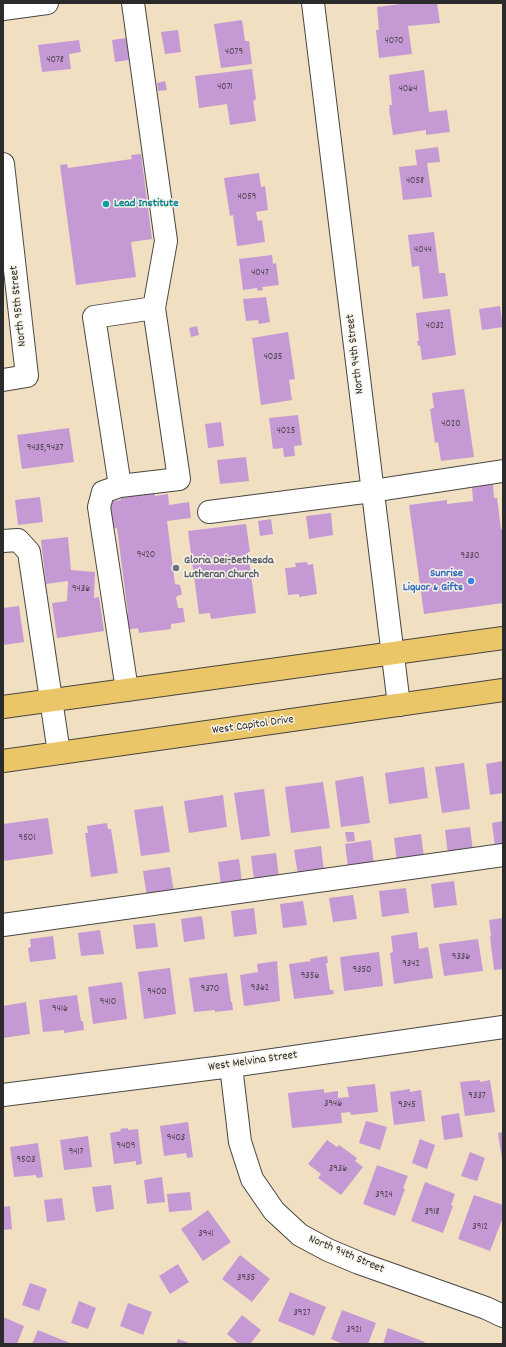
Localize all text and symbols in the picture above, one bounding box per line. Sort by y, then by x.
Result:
house number: 4070 [385,36,403,48]
house number: 4079 [225,47,243,59]
house number: 4078 [46,55,64,67]
house number: 4071 [217,82,233,94]
house number: 4064 [399,84,417,96]
house number: 4058 [406,176,424,188]
house number: 4059 [238,192,256,204]
place label: Lead Institute [114,197,178,211]
marker: Lead Institute [101,199,111,209]
house number: 4044 [414,245,432,257]
street label: North 95th Street [8,265,30,347]
house number: 4047 [251,268,269,280]
street label: North 94th Street [344,313,368,395]
house number: 4032 [426,321,444,333]
house number: 4035 [264,352,282,364]
house number: 4020 [441,419,461,431]
house number: 4025 [277,426,295,438]
house number: 9435,9437 [27,443,63,455]
house number: 9420 [137,550,155,562]
house number: 9330 [461,551,479,563]
place label: Gloria Dei-Bethesda Lutheran Church [184,554,274,582]
marker: Gloria Dei-Bethesda Lutheran Church [171,563,181,573]
place label: Sunrise Liquor & Gifts [403,567,463,595]
marker: Sunrise Liquor & Gifts [466,576,476,586]
house number: 9436 [72,584,90,596]
street label: West Capitol Drive [211,713,295,739]
house number: 9501 [19,833,35,845]
house number: 9336 [452,952,470,964]
house number: 9342 [402,959,420,971]
house number: 9350 [352,965,372,977]
house number: 9356 [301,971,319,983]
house number: 9362 [251,983,269,995]
house number: 9370 [201,984,219,996]
house number: 9400 [147,987,167,999]
house number: 9410 [100,997,116,1009]
house number: 9416 [52,1004,68,1016]
street label: West Melvina Street [208,1049,298,1075]
house number: 9337 [468,1091,486,1103]
house number: 3946 [324,1099,342,1111]
house number: 9345 [398,1100,416,1112]
house number: 9403 [167,1133,185,1145]
house number: 9409 [117,1141,135,1153]
house number: 9417 [69,1147,83,1159]
house number: 9503 [16,1155,36,1167]
house number: 3936 [329,1164,347,1176]
house number: 3924 [375,1190,393,1202]
house number: 3918 [424,1207,440,1219]
house number: 3912 [472,1222,488,1234]
house number: 3941 [198,1229,214,1241]
street label: North 94th Street [306,1233,386,1277]
house number: 3935 [237,1273,255,1285]
house number: 3927 [293,1308,311,1320]
house number: 3921 [346,1325,362,1337]

